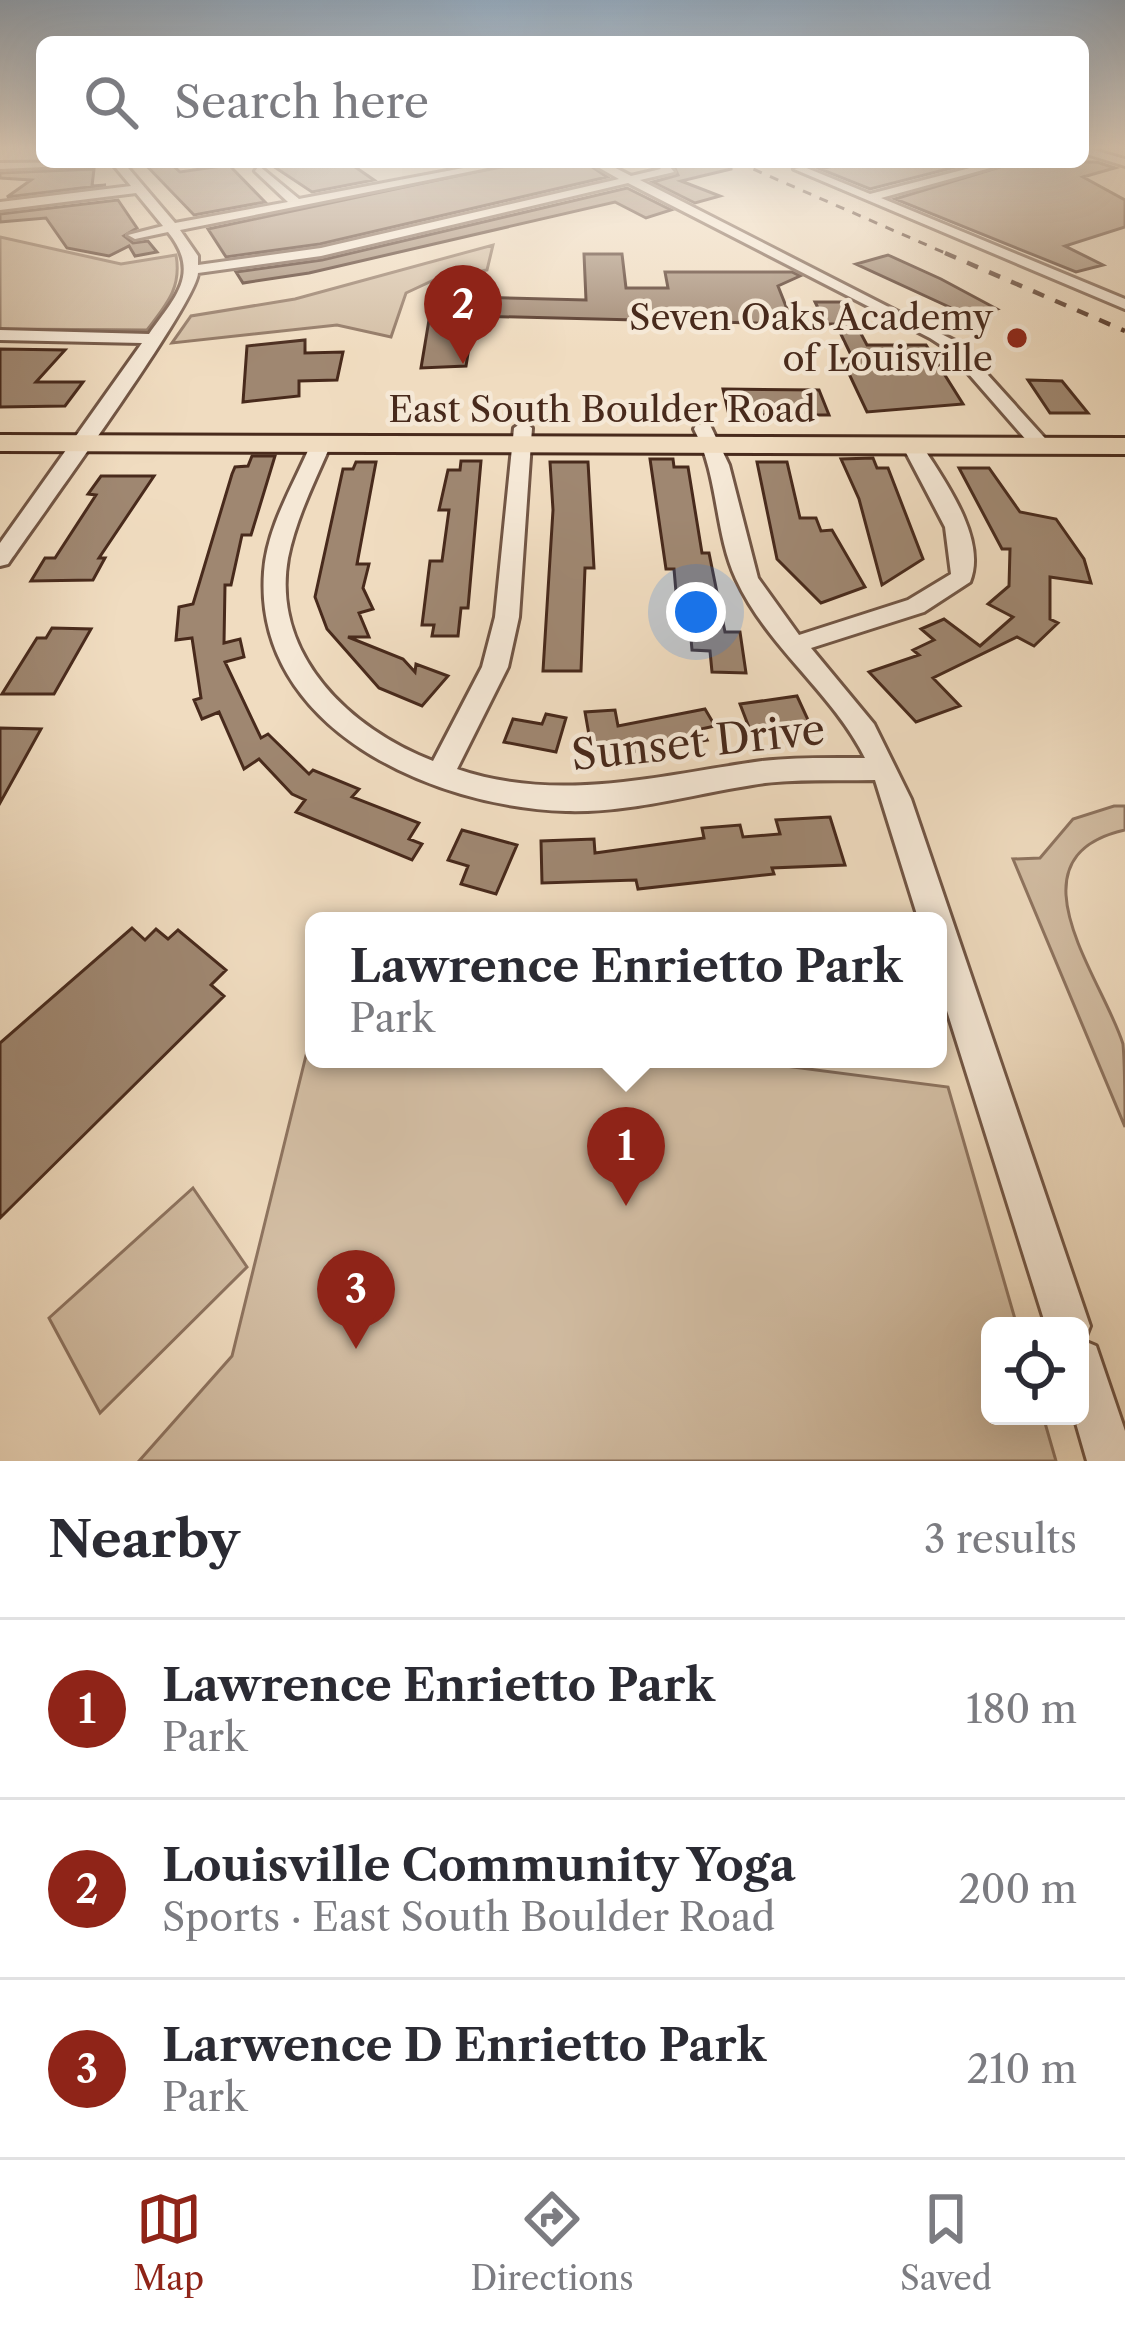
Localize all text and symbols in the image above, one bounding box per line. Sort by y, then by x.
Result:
search box [36,36,1089,168]
icon: search [78,69,144,135]
text: Search here [174,74,429,130]
pin: 2 [424,265,502,364]
place label: Seven Oaks Academy of Louisville [629,295,994,380]
marker: Seven Oaks Academy of Louisville [1004,325,1030,351]
street label: East South Boulder Road [388,387,816,431]
your location [666,582,726,642]
street label: Sunset Drive [569,703,827,781]
popup [305,912,947,1068]
text: Lawrence Enrietto Park [350,938,902,994]
text: Park [350,994,434,1042]
pin: 1 [587,1107,665,1206]
pin: 3 [317,1250,395,1349]
map controls [981,1317,1089,1425]
button: locate [981,1317,1089,1425]
text: Nearby [48,1508,240,1570]
text: 3 results [924,1515,1077,1563]
text: Lawrence Enrietto Park [162,1657,715,1713]
text: 1 [78,1685,96,1733]
text: 180 m [966,1685,1077,1733]
text: Park [162,1713,247,1761]
text: Louisville Community Yoga [162,1837,796,1893]
text: 2 [75,1865,99,1913]
text: 200 m [958,1865,1077,1913]
text: Sports · East South Boulder Road [162,1893,775,1941]
text: Larwence D Enrietto Park [162,2017,766,2073]
text: 3 [76,2045,98,2093]
text: 210 m [967,2045,1077,2093]
text: Park [162,2073,247,2121]
tab: Map [133,2186,204,2299]
tab: Directions [471,2186,634,2299]
tab: Saved [900,2186,992,2299]

